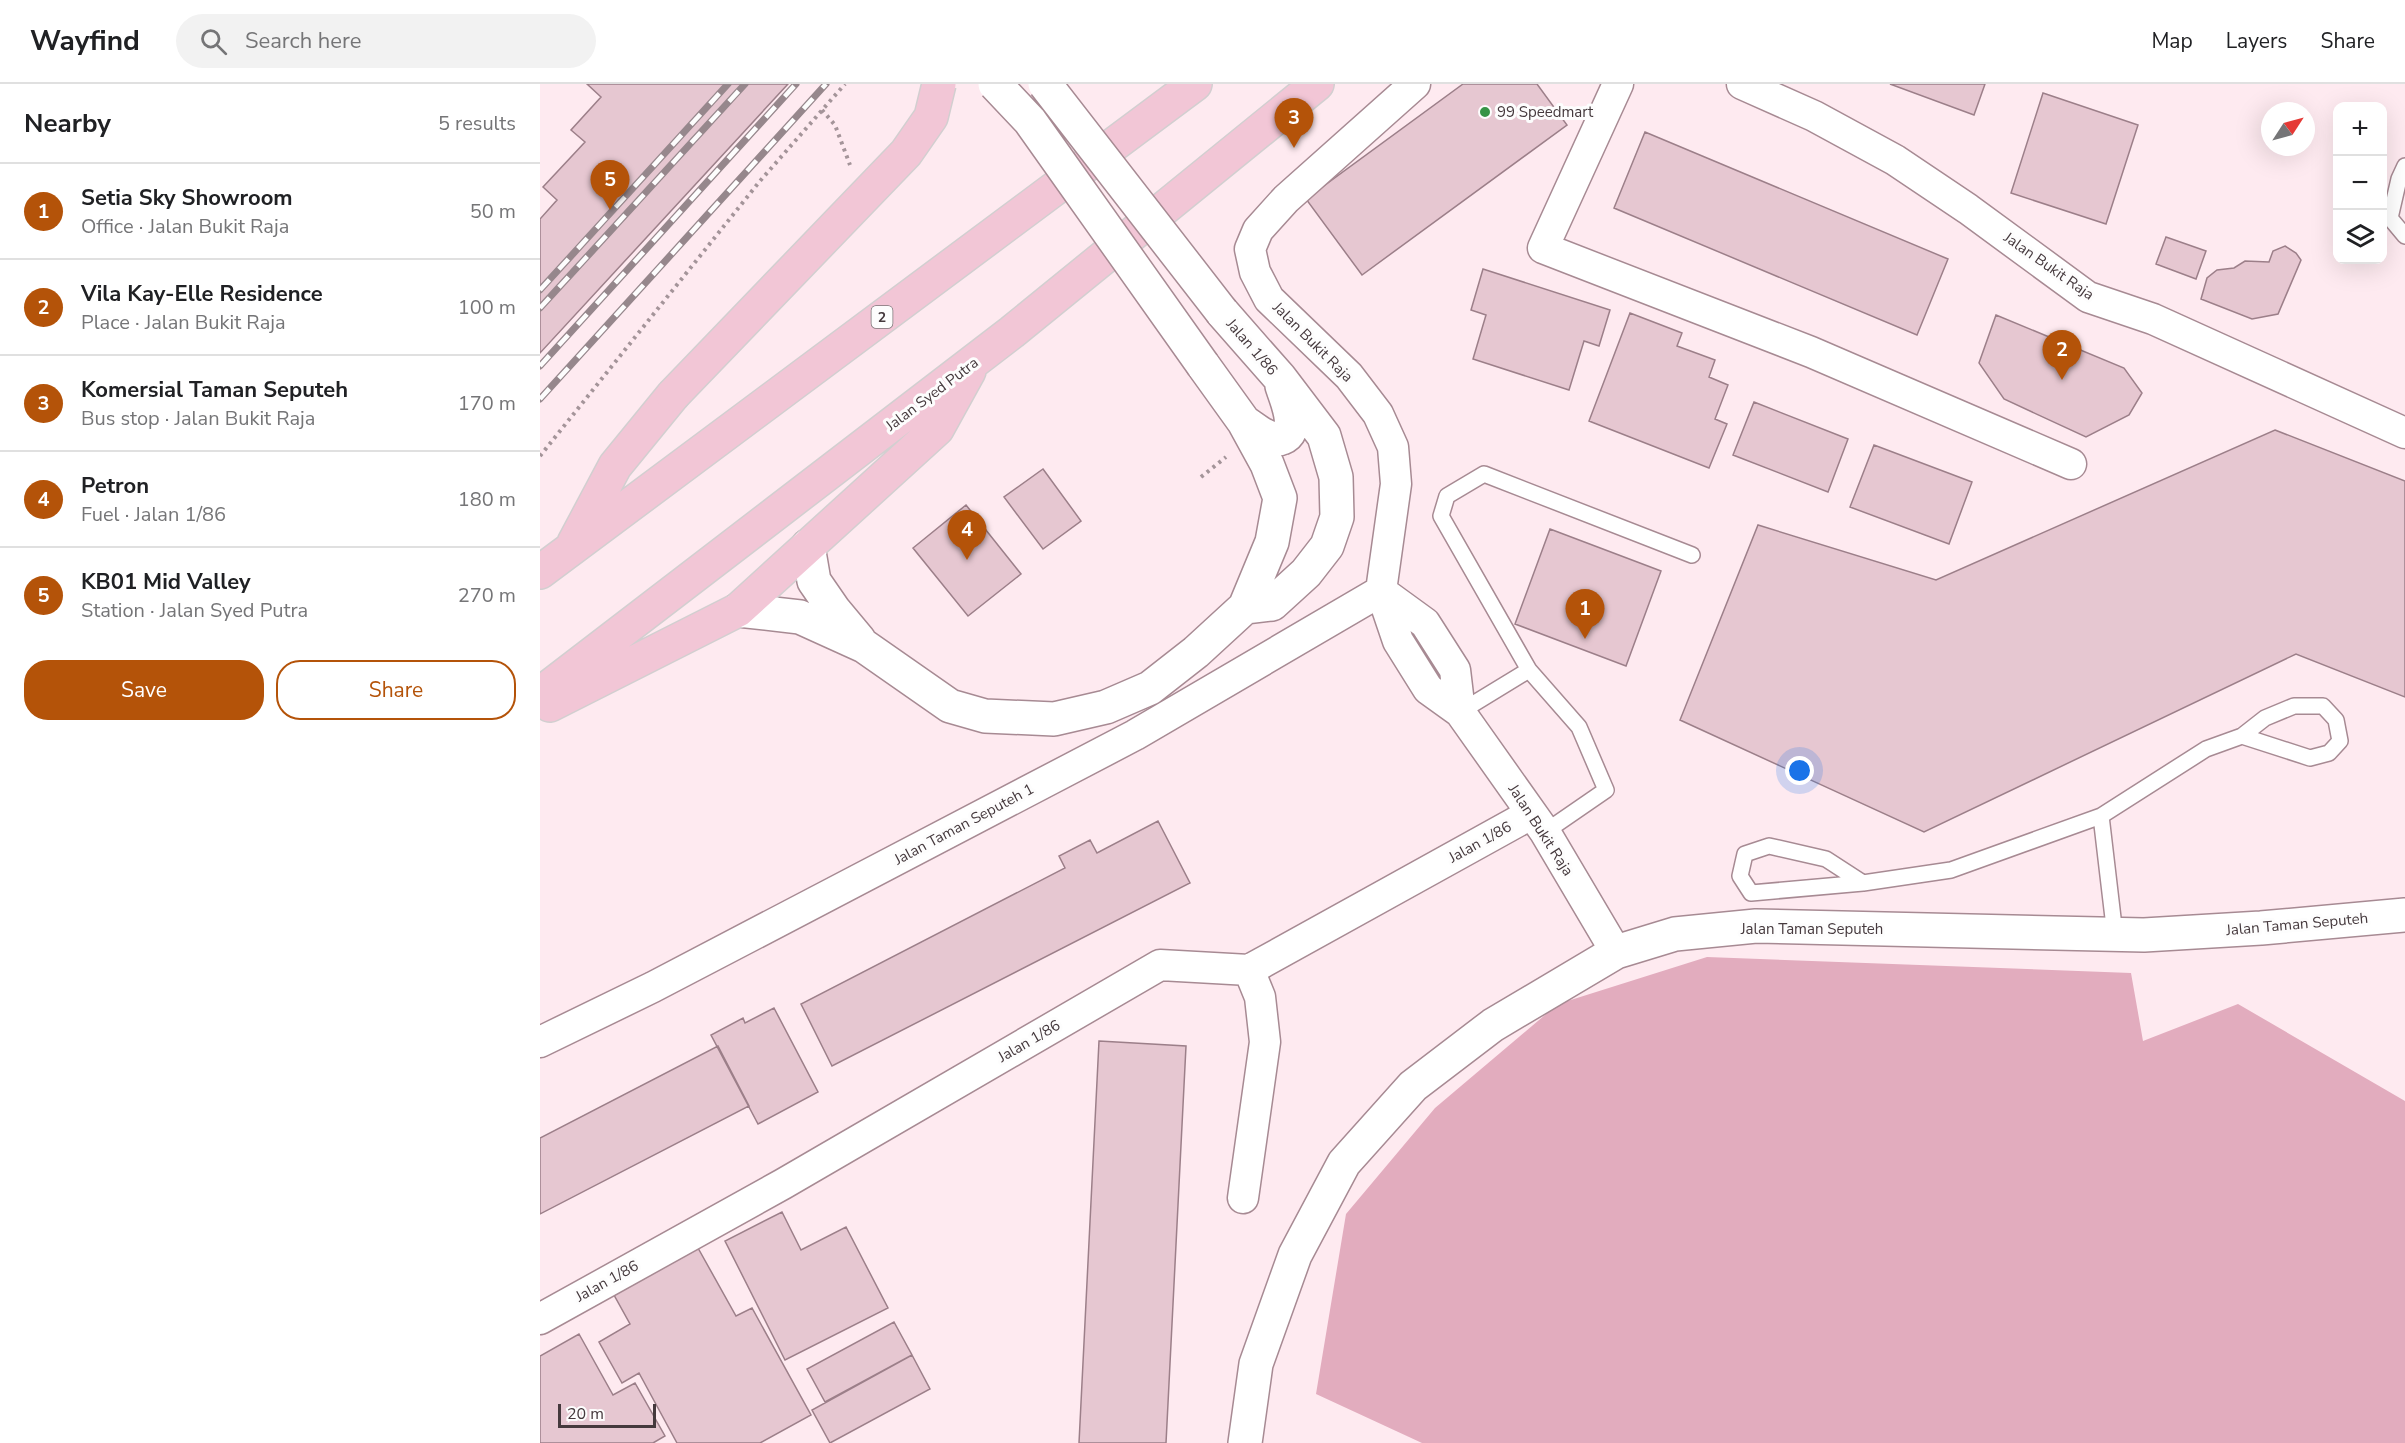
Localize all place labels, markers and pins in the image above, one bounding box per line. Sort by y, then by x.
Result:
pin: 3 [1274,98,1314,148]
place label: 99 Speedmart [1497,102,1594,122]
marker: 99 Speedmart [1478,105,1492,119]
pin: 5 [590,160,630,210]
pin: 2 [2042,330,2081,380]
pin: 4 [948,510,986,560]
pin: 1 [1566,590,1604,639]

